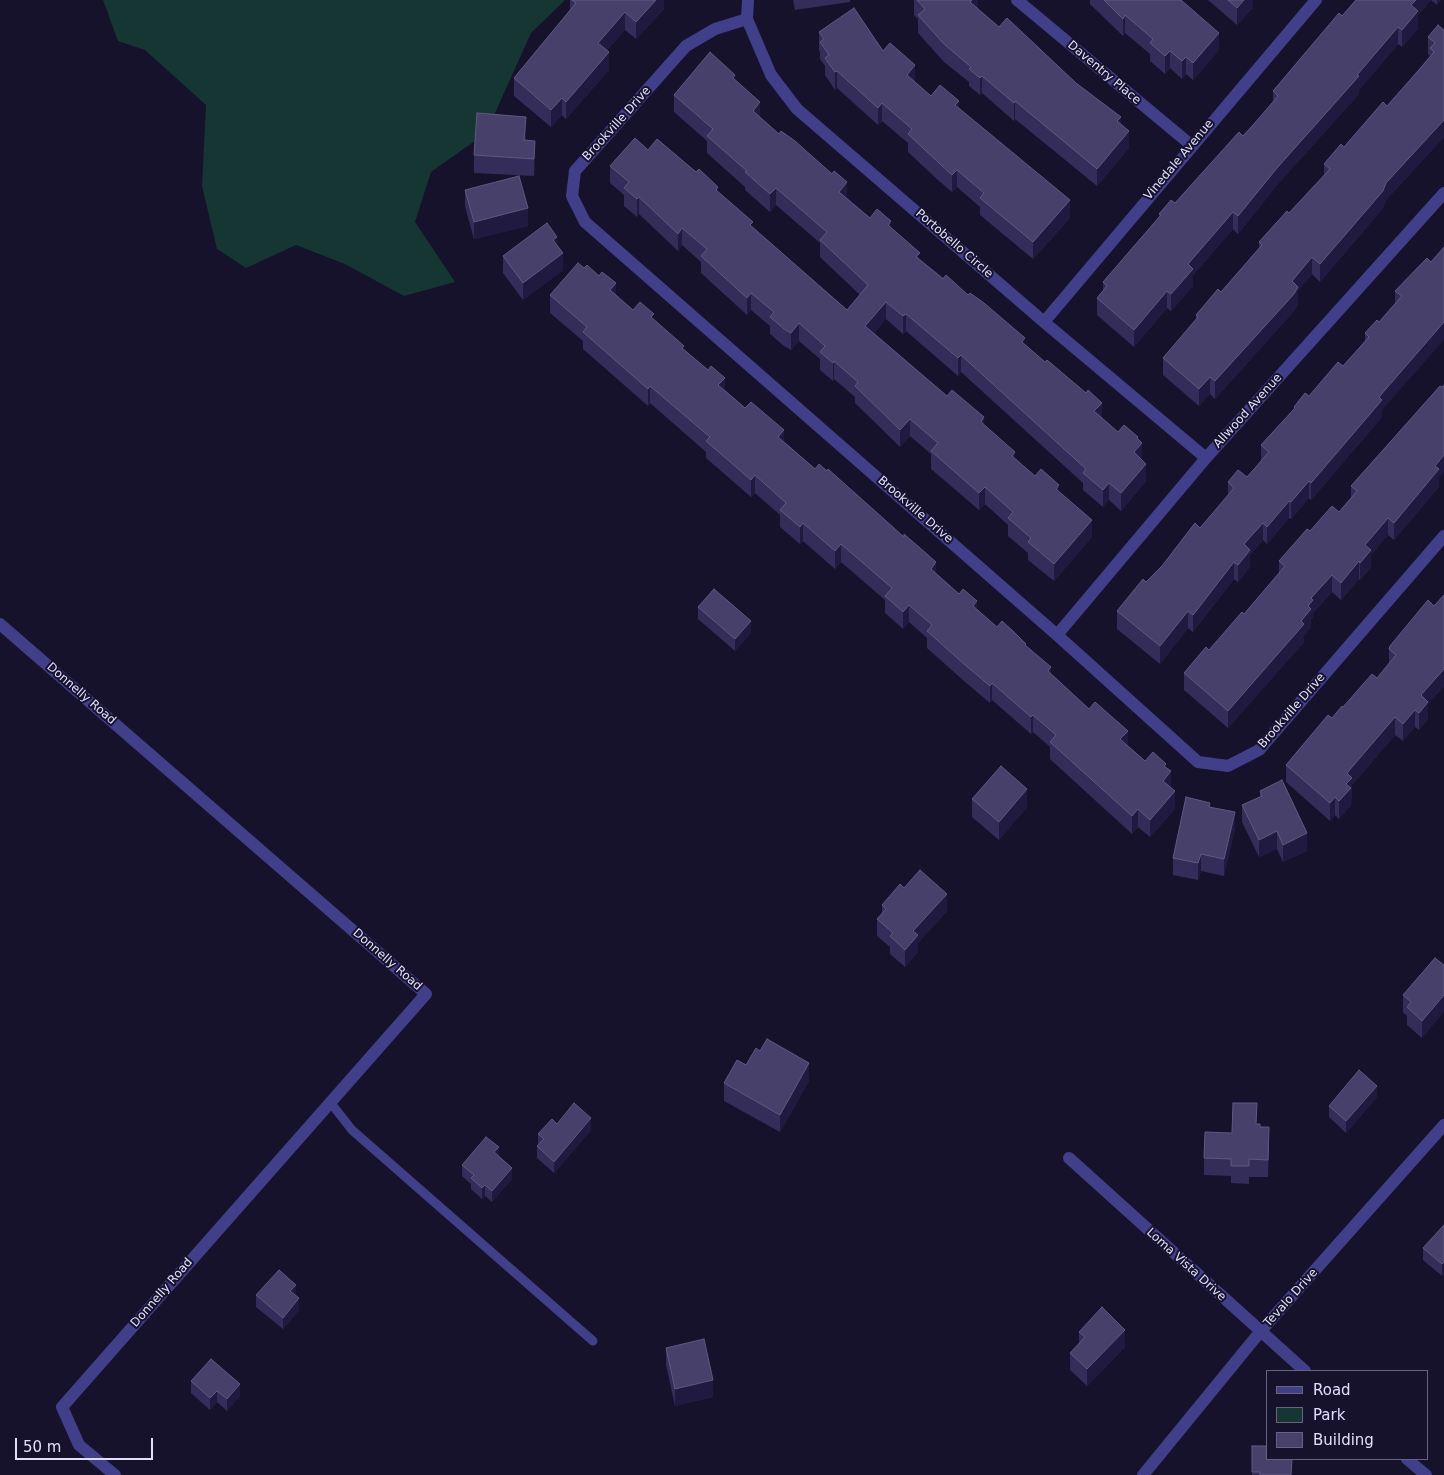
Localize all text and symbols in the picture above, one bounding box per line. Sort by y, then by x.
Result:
street label: Daventry Place [1064,38,1144,108]
street label: Brookville Drive [580,84,654,164]
street label: Vinedale Avenue [1141,117,1217,203]
street label: Portobello Circle [912,207,996,281]
street label: Allwood Avenue [1211,371,1285,451]
street label: Brookville Drive [874,473,956,547]
street label: Donnelly Road [43,660,119,728]
street label: Brookville Drive [1255,670,1329,752]
street label: Donnelly Road [349,926,425,994]
street label: Loma Vista Drive [1143,1226,1229,1304]
street label: Donnelly Road [128,1255,196,1331]
street label: Tevalo Drive [1261,1266,1321,1330]
legend [1266,1370,1429,1460]
text: Road [1313,1381,1351,1399]
text: Park [1313,1406,1345,1424]
scale bar [18,1428,155,1460]
text: Building [1313,1431,1374,1449]
text: 50 m [23,1438,61,1456]

